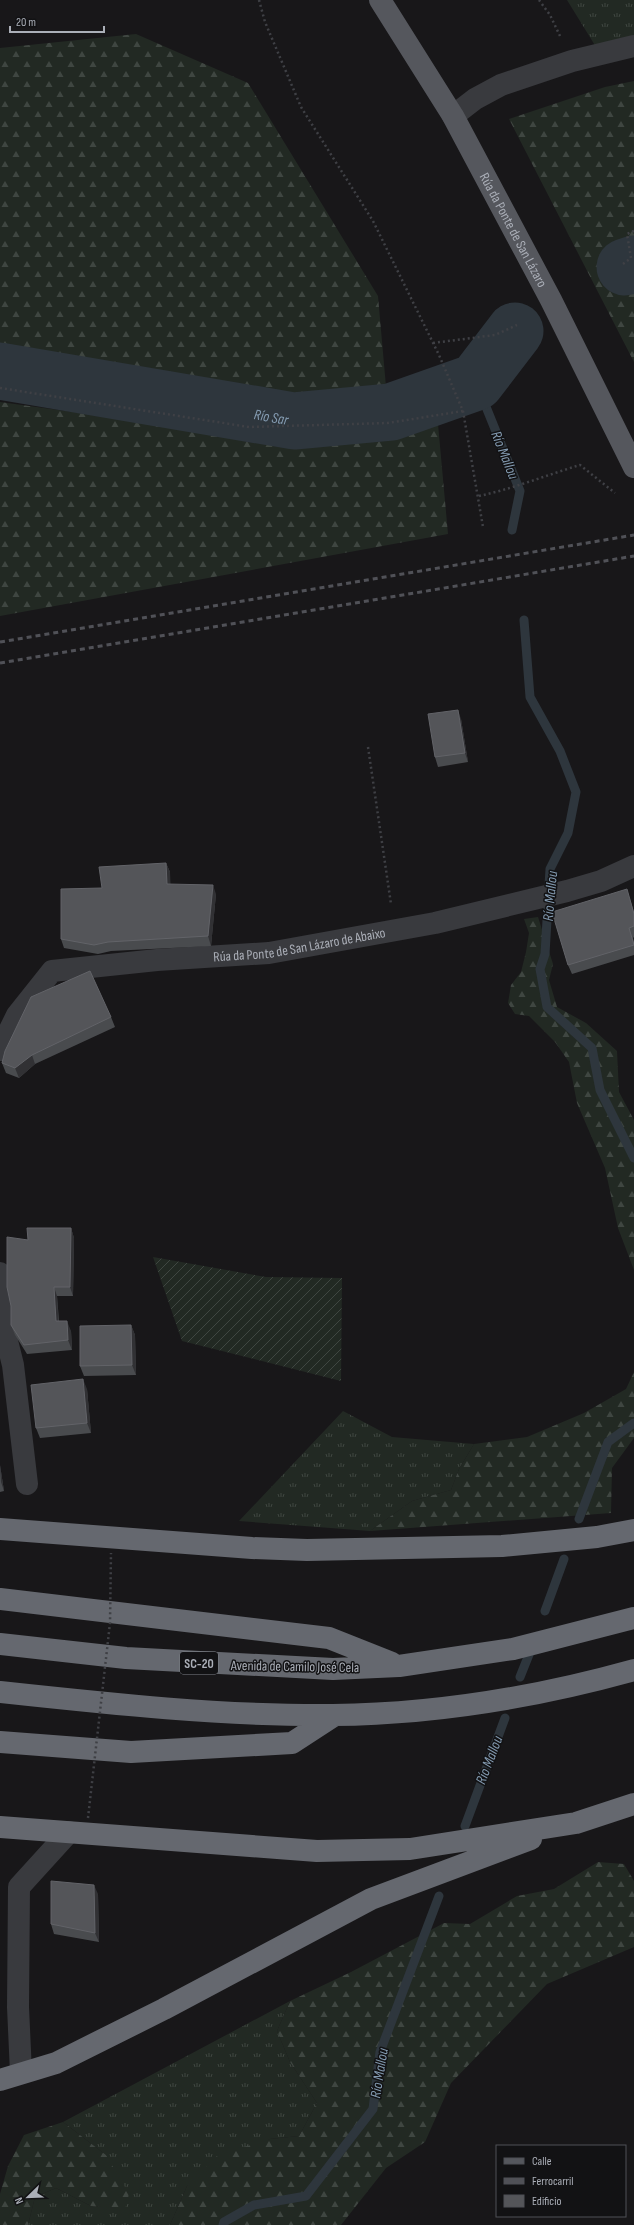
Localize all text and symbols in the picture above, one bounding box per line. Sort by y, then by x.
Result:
scale bar [10,8,104,34]
text: 20 m [16,15,36,30]
street label: Rúa da Ponte de San Lázaro [476,170,551,290]
water label: Río Sar [252,405,290,430]
water label: Río Mallou [486,428,523,483]
water label: Río Mallou [539,869,562,922]
street label: Rúa da Ponte de San Lázaro de Abaixo [213,924,387,965]
road number: SC-20 [180,1652,218,1674]
street label: Avenida de Camilo José Cela [230,1657,359,1676]
water label: Río Mallou [472,1732,508,1787]
water label: Río Mallou [366,2046,393,2099]
legend [496,2145,626,2217]
text: Calle [532,2154,552,2169]
text: Ferrocarril [532,2174,574,2189]
north arrow [8,2177,48,2217]
text: Edificio [532,2194,561,2209]
text: N [12,2195,26,2206]

